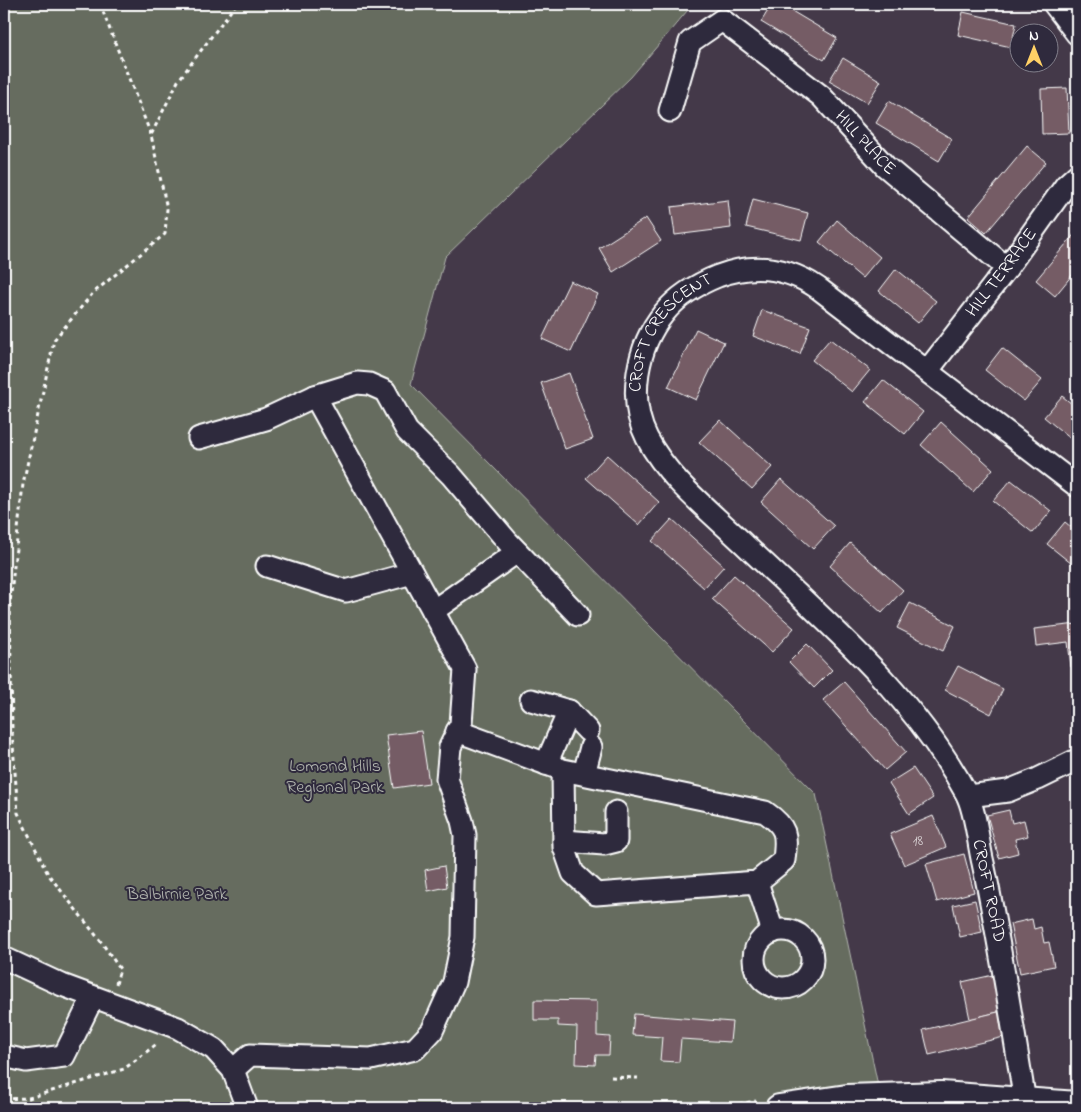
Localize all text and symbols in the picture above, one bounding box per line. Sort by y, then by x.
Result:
north arrow [1008,22,1058,72]
text: N [1029,26,1039,47]
street label: HILL PLACE [828,105,901,182]
street label: HILL TERRACE [960,223,1044,323]
street label: CROFT CRESCENT [623,267,717,392]
park label: Lomond Hills Regional Park [286,754,384,802]
house number: 18 [913,830,924,852]
street label: CROFT ROAD [964,837,1012,945]
park label: Balbirnie Park [126,882,227,908]

